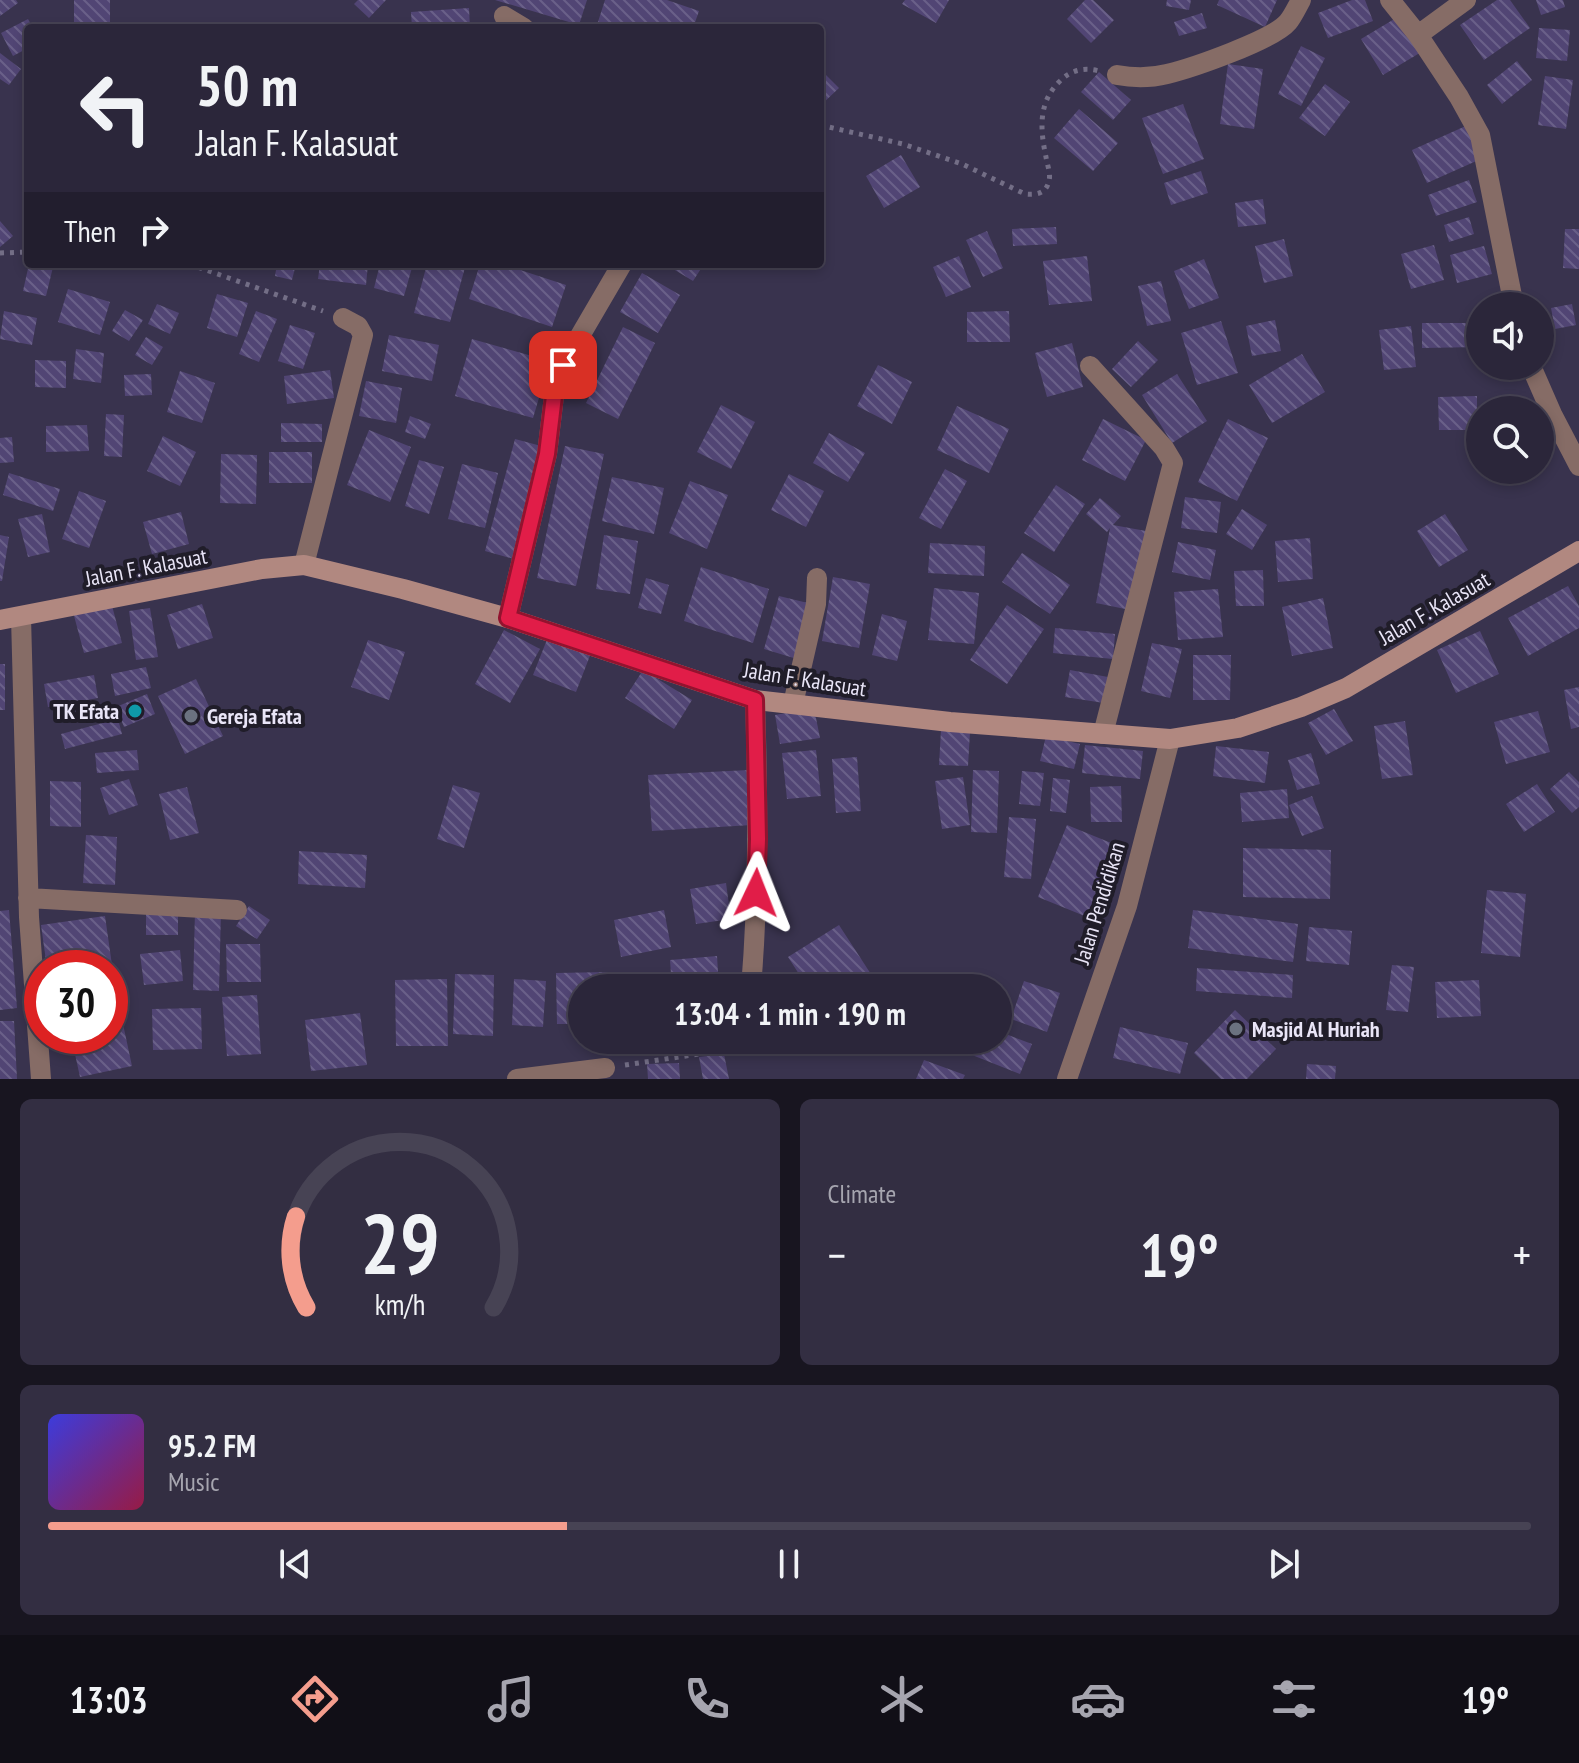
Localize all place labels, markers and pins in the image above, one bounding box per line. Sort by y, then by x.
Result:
pin [529,331,597,399]
place label: TK Efata [53,697,119,725]
marker: TK Efata [126,702,144,720]
place label: Gereja Efata [207,702,302,730]
marker: Gereja Efata [182,707,200,725]
place label: Masjid Al Huriah [1252,1015,1380,1043]
marker: Masjid Al Huriah [1227,1020,1245,1038]

